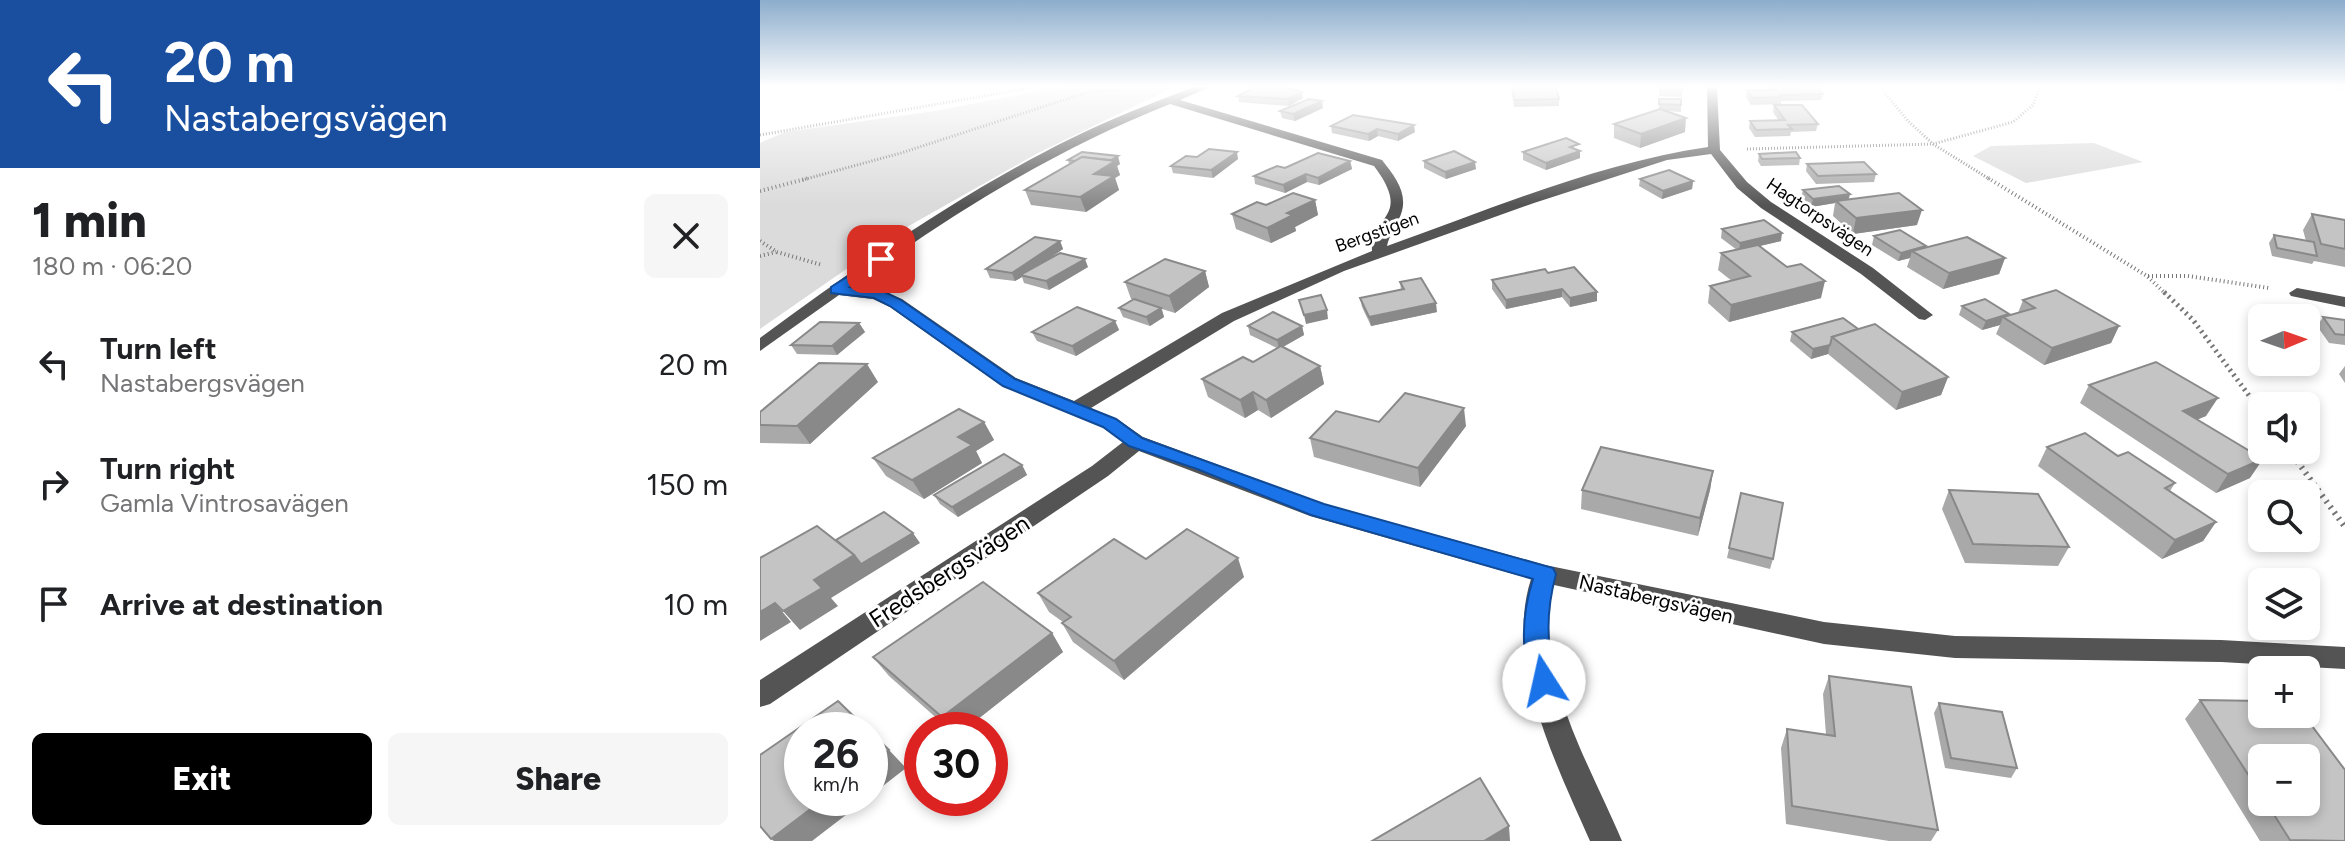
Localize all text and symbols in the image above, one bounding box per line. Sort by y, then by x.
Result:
text: 20 m [164,29,295,96]
icon: left [32,32,136,136]
text: Nastabergsvägen [164,97,448,140]
street label: Hagtorpsvägen [1762,173,1878,261]
text: 1 min [32,191,147,249]
button: close [644,194,728,278]
street label: Bergstigen [1332,207,1422,257]
pin [847,225,915,293]
icon: arrive [859,237,903,281]
text: 180 m · 06:20 [32,250,193,282]
north arrow [2248,304,2320,376]
map controls [2248,304,2320,816]
text: Turn left [100,330,217,367]
icon: left [32,342,76,386]
text: 20 m [659,346,728,383]
text: Nastabergsvägen [100,367,305,399]
button: sound [2248,392,2320,464]
text: Turn right [100,450,235,487]
icon: right [32,462,76,506]
text: 150 m [646,466,728,503]
button: search [2248,480,2320,552]
text: Gamla Vintrosavägen [100,487,349,519]
street label: Fredsbergsvägen [863,508,1035,634]
button: layers [2248,568,2320,640]
street label: Nastabergsvägen [1577,570,1735,628]
icon: arrive [32,582,76,626]
text: Arrive at destination [100,586,383,623]
text: 10 m [663,586,728,623]
position arrow [1502,639,1586,723]
button: + [2248,656,2320,728]
speed limit sign: 30 [904,712,1008,816]
text: 26 [813,730,859,778]
button: Exit [32,733,372,825]
button: Share [388,733,728,825]
button: − [2248,744,2320,816]
text: km/h [813,772,859,796]

